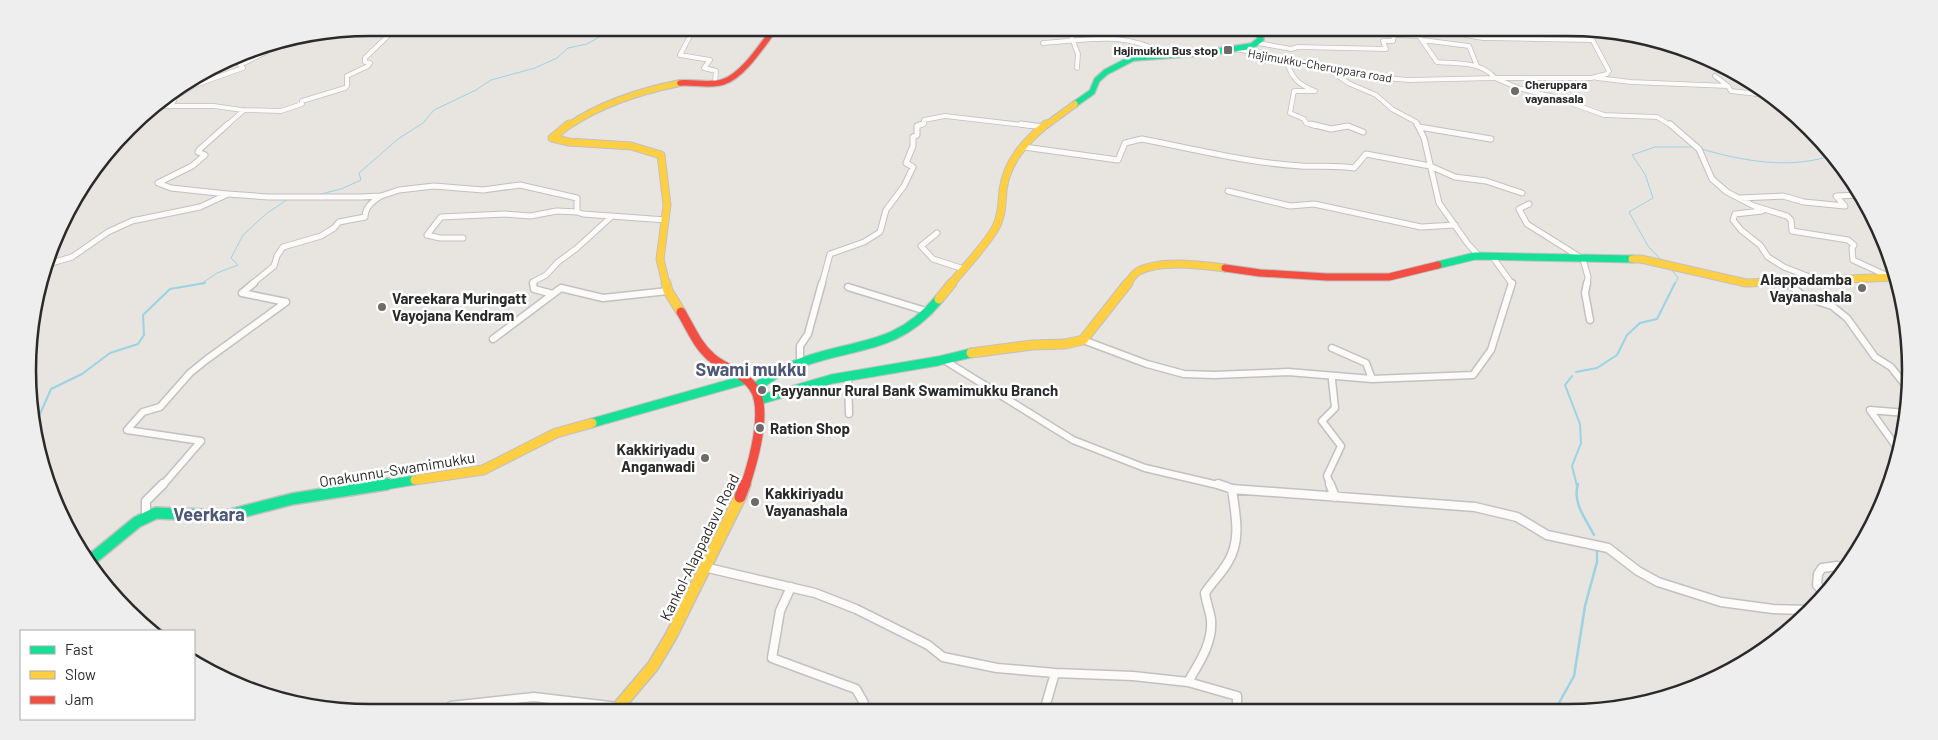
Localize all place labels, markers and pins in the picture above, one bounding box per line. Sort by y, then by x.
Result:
place label: Hajimukku Bus stop [1113,43,1218,57]
marker: Hajimukku Bus stop [1222,44,1234,56]
place label: Cheruppara vayanasala [1525,77,1587,105]
marker: Cheruppara vayanasala [1509,85,1521,97]
place label: Alappadamba Vayanashala [1760,270,1852,305]
marker: Alappadamba Vayanashala [1856,282,1868,294]
place label: Vareekara Muringatt Vayojana Kendram [392,289,527,324]
marker: Vareekara Muringatt Vayojana Kendram [376,301,388,313]
place label: Payyannur Rural Bank Swamimukku Branch [772,381,1058,399]
marker: Payyannur Rural Bank Swamimukku Branch [756,384,768,396]
place label: Ration Shop [770,419,850,437]
marker: Ration Shop [754,422,766,434]
place label: Kakkiriyadu Anganwadi [617,440,695,475]
marker: Kakkiriyadu Anganwadi [699,452,711,464]
place label: Kakkiriyadu Vayanashala [765,484,848,519]
marker: Kakkiriyadu Vayanashala [749,496,761,508]

